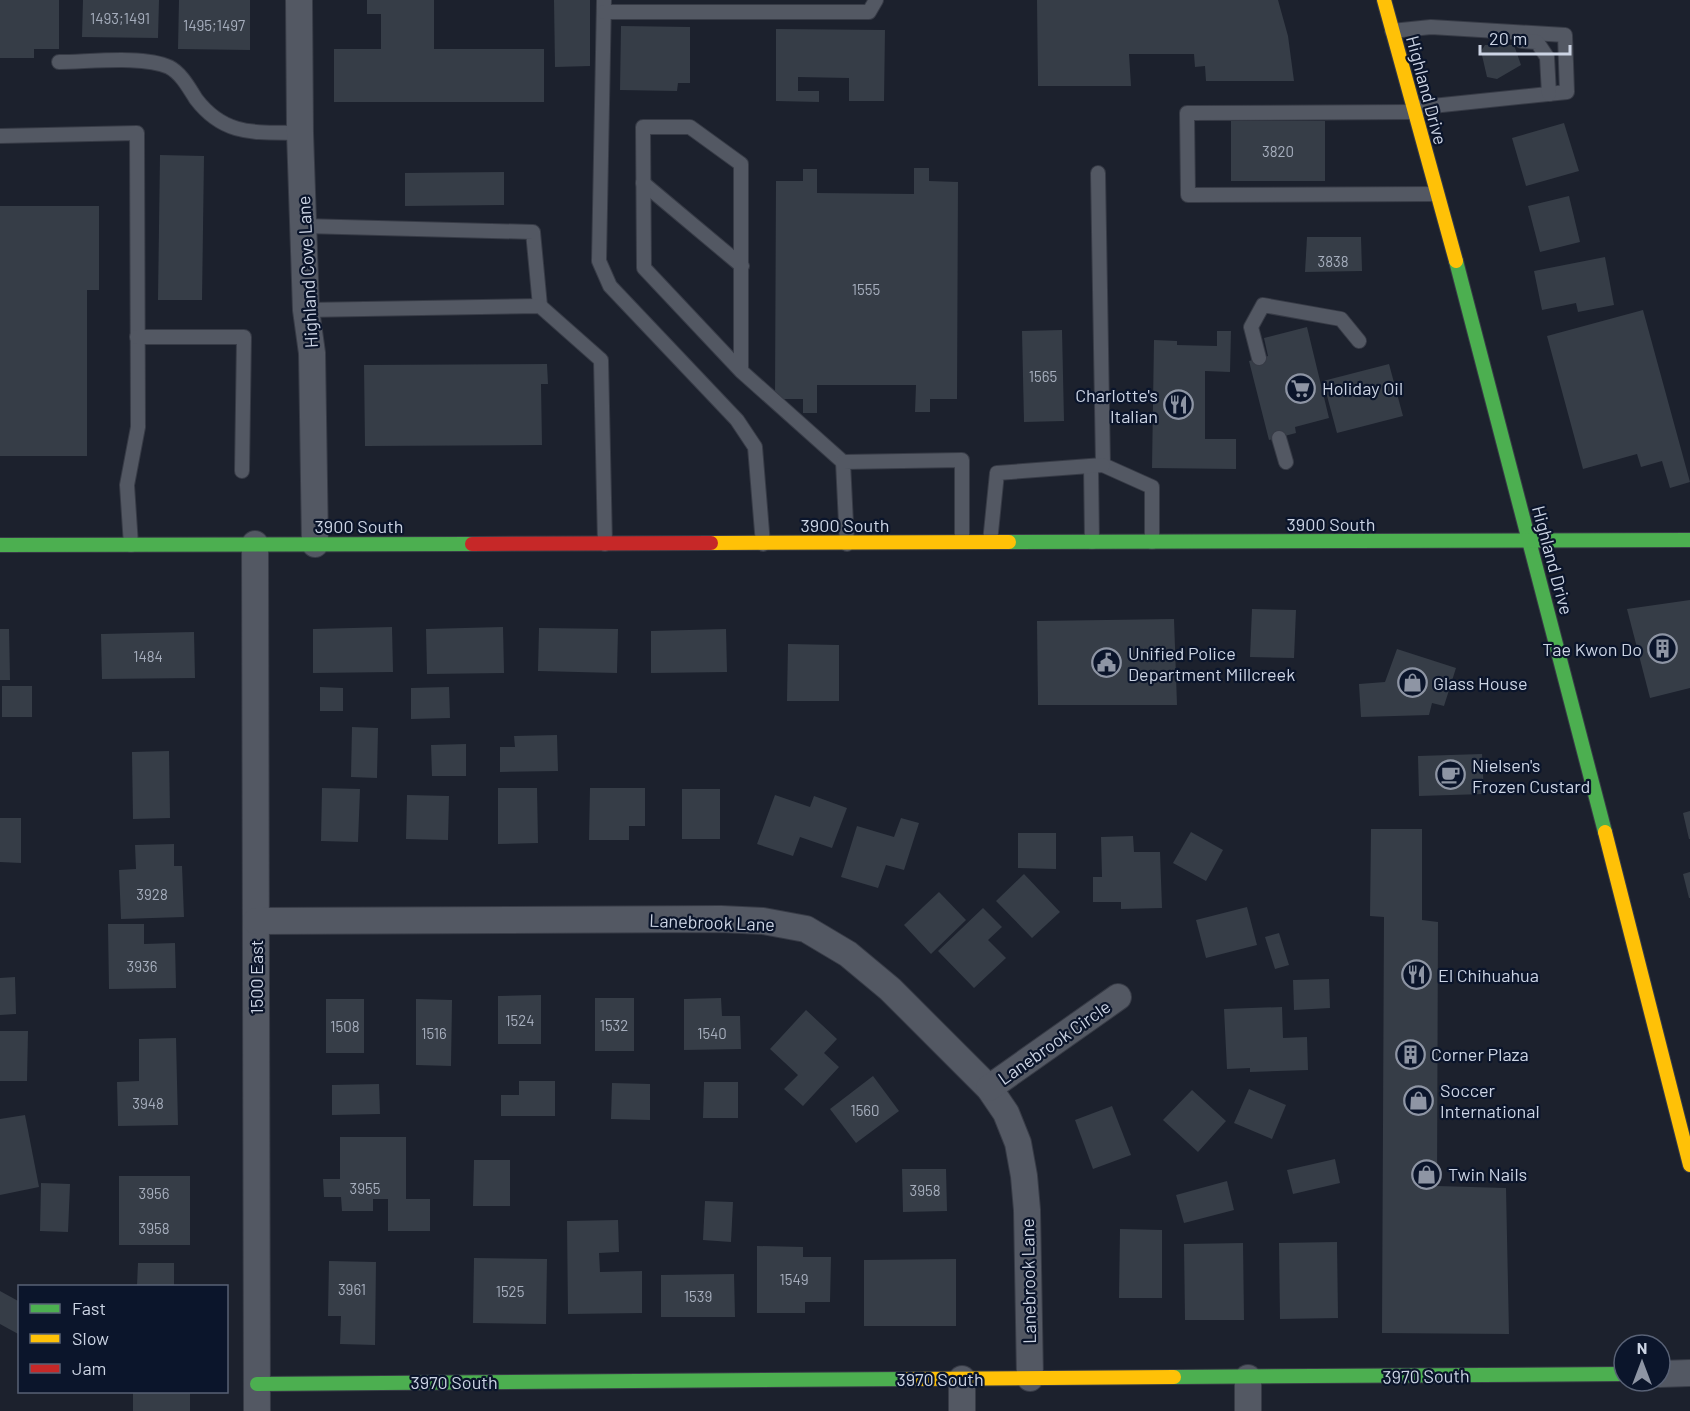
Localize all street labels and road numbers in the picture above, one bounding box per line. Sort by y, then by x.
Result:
street label: Highland Drive [1402,33,1452,147]
street label: Highland Cove Lane [292,195,322,349]
street label: Highland Drive [1528,503,1578,617]
street label: 3900 South [1287,513,1375,535]
street label: 3900 South [801,514,889,536]
street label: 3900 South [315,515,403,537]
street label: Lanebrook Lane [649,909,775,935]
street label: 1500 East [245,940,267,1014]
street label: Lanebrook Circle [994,995,1114,1089]
street label: Lanebrook Lane [1016,1218,1040,1344]
street label: 3970 South [1382,1364,1470,1388]
street label: 3970 South [896,1368,984,1390]
street label: 3970 South [410,1371,498,1393]

